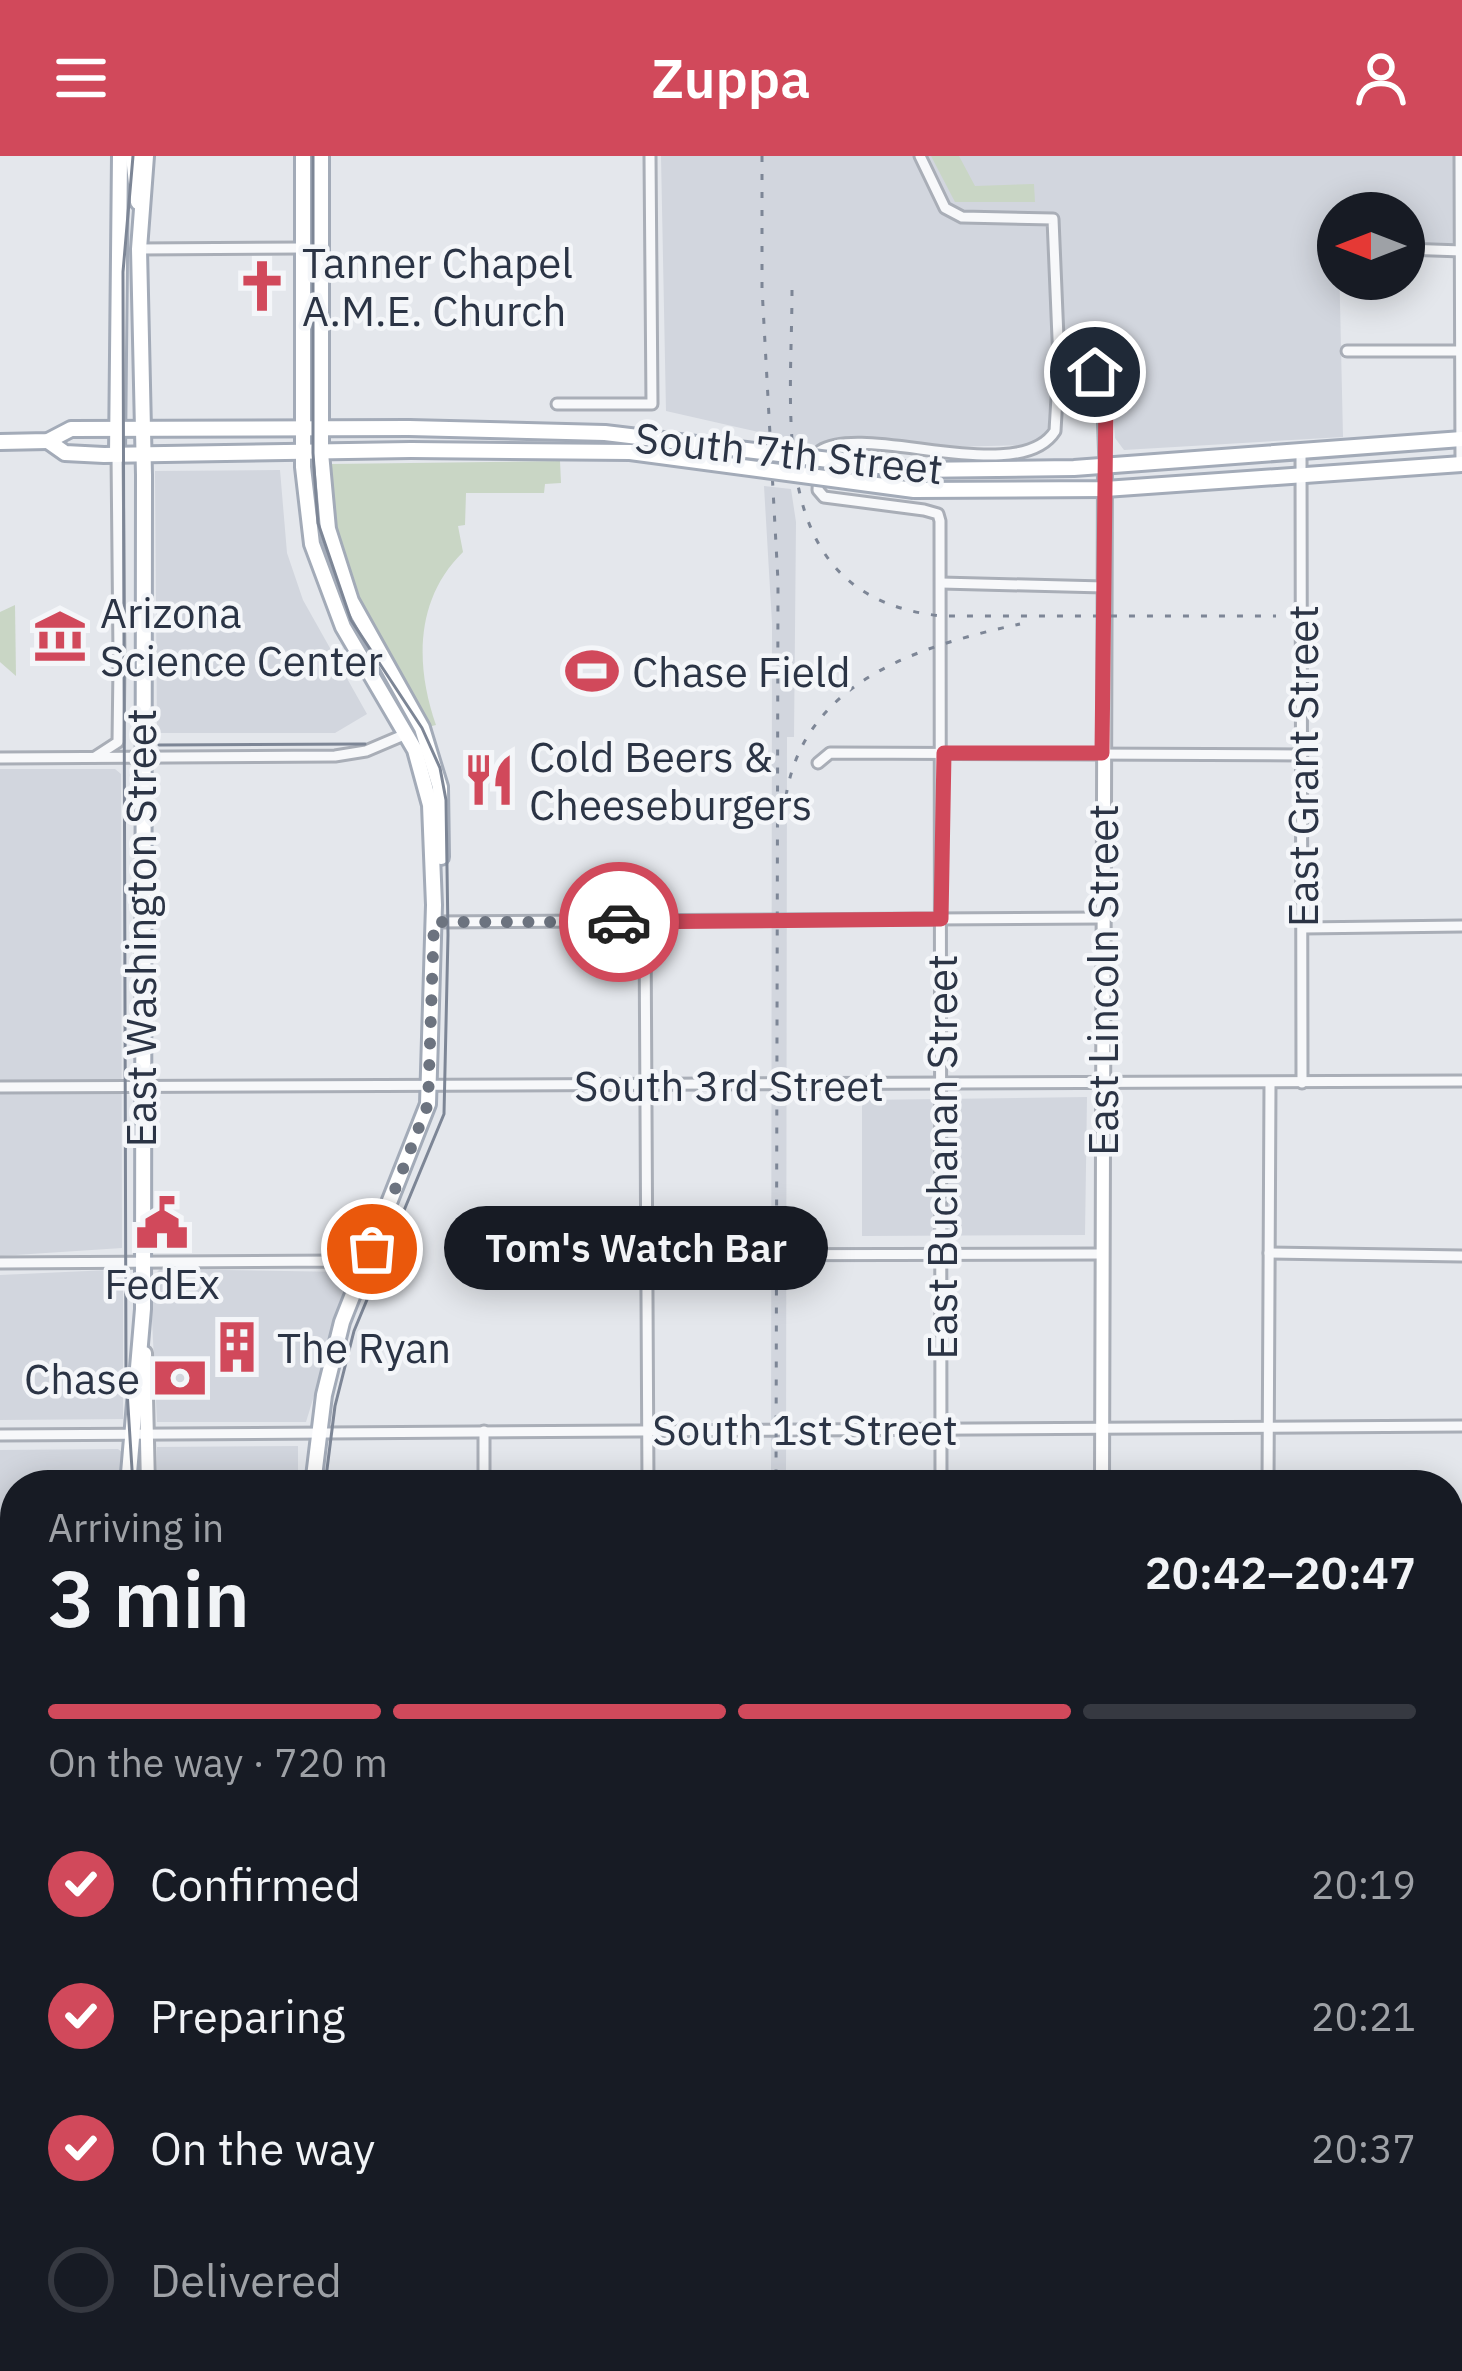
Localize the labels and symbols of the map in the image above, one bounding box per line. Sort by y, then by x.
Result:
north arrow [1317,192,1425,300]
place label: Tanner Chapel A.M.E. Church [302,235,573,338]
church icon: Tanner Chapel A.M.E. Church [233,257,291,315]
pin [1044,321,1146,423]
street label: South 7th Street [632,409,946,497]
place label: Arizona Science Center [100,585,383,688]
street label: East Grant Street [1275,605,1330,927]
museum icon: Arizona Science Center [31,607,89,665]
sports icon: Chase Field [563,642,621,700]
place label: Chase Field [632,644,851,699]
street label: East Washington Street [113,708,168,1148]
place label: Cold Beers & Cheeseburgers [529,729,812,832]
restaurant icon: Cold Beers & Cheeseburgers [460,751,518,809]
street label: East Lincoln Street [1075,804,1130,1156]
courier [559,862,679,982]
street label: East Buchanan Street [914,954,969,1360]
street label: South 3rd Street [574,1058,884,1113]
public building icon: FedEx [133,1194,191,1252]
pin [321,1198,423,1300]
callout: Tom's Watch Bar [444,1207,828,1291]
place label: FedEx [104,1256,220,1311]
building icon: The Ryan [208,1318,266,1376]
place label: The Ryan [277,1320,451,1375]
bank icon: Chase [151,1349,209,1407]
place label: Chase [24,1351,140,1406]
street label: South 1st Street [652,1402,958,1457]

